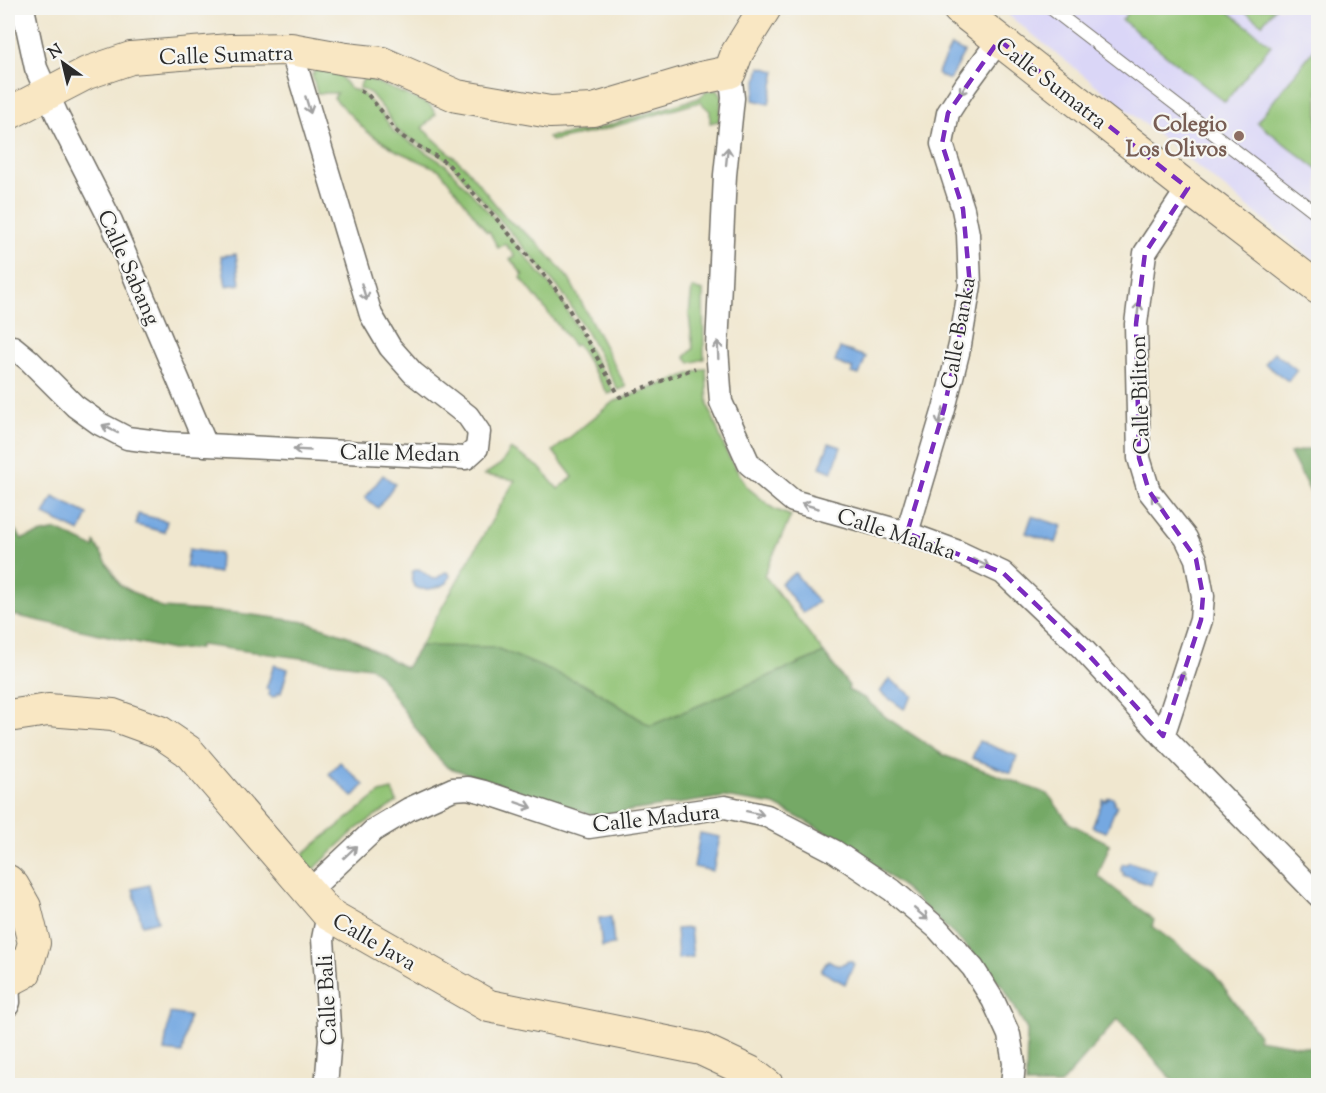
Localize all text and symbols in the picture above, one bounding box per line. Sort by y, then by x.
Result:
street label: Calle Sumatra [987,30,1113,138]
north arrow [33,33,93,93]
text: N [44,39,68,66]
street label: Calle Sumatra [158,39,294,75]
one-way arrow [959,79,971,95]
one-way arrow [303,95,314,114]
place label: Colegio Los Olivos [1126,110,1227,167]
marker: Colegio Los Olivos [1232,129,1246,143]
one-way arrow [722,146,733,166]
street label: Calle Sabang [88,205,167,331]
street label: Calle Banka [934,275,986,392]
one-way arrow [359,282,370,301]
one-way arrow [1133,301,1144,321]
street label: Calle Biliton [1124,335,1160,455]
one-way arrow [712,341,723,361]
one-way arrow [935,407,946,426]
one-way arrow [101,422,119,434]
street label: Calle Medan [340,438,460,472]
one-way arrow [293,444,313,455]
one-way arrow [1151,494,1164,510]
one-way arrow [801,500,820,511]
street label: Calle Malaka [832,502,960,570]
one-way arrow [971,557,989,569]
one-way arrow [1176,671,1187,690]
street label: Calle Madura [591,797,722,843]
one-way arrow [514,801,533,812]
one-way arrow [745,808,764,820]
one-way arrow [343,845,358,859]
street label: Calle Java [325,907,422,981]
one-way arrow [913,907,928,921]
street label: Calle Bali [311,954,347,1046]

